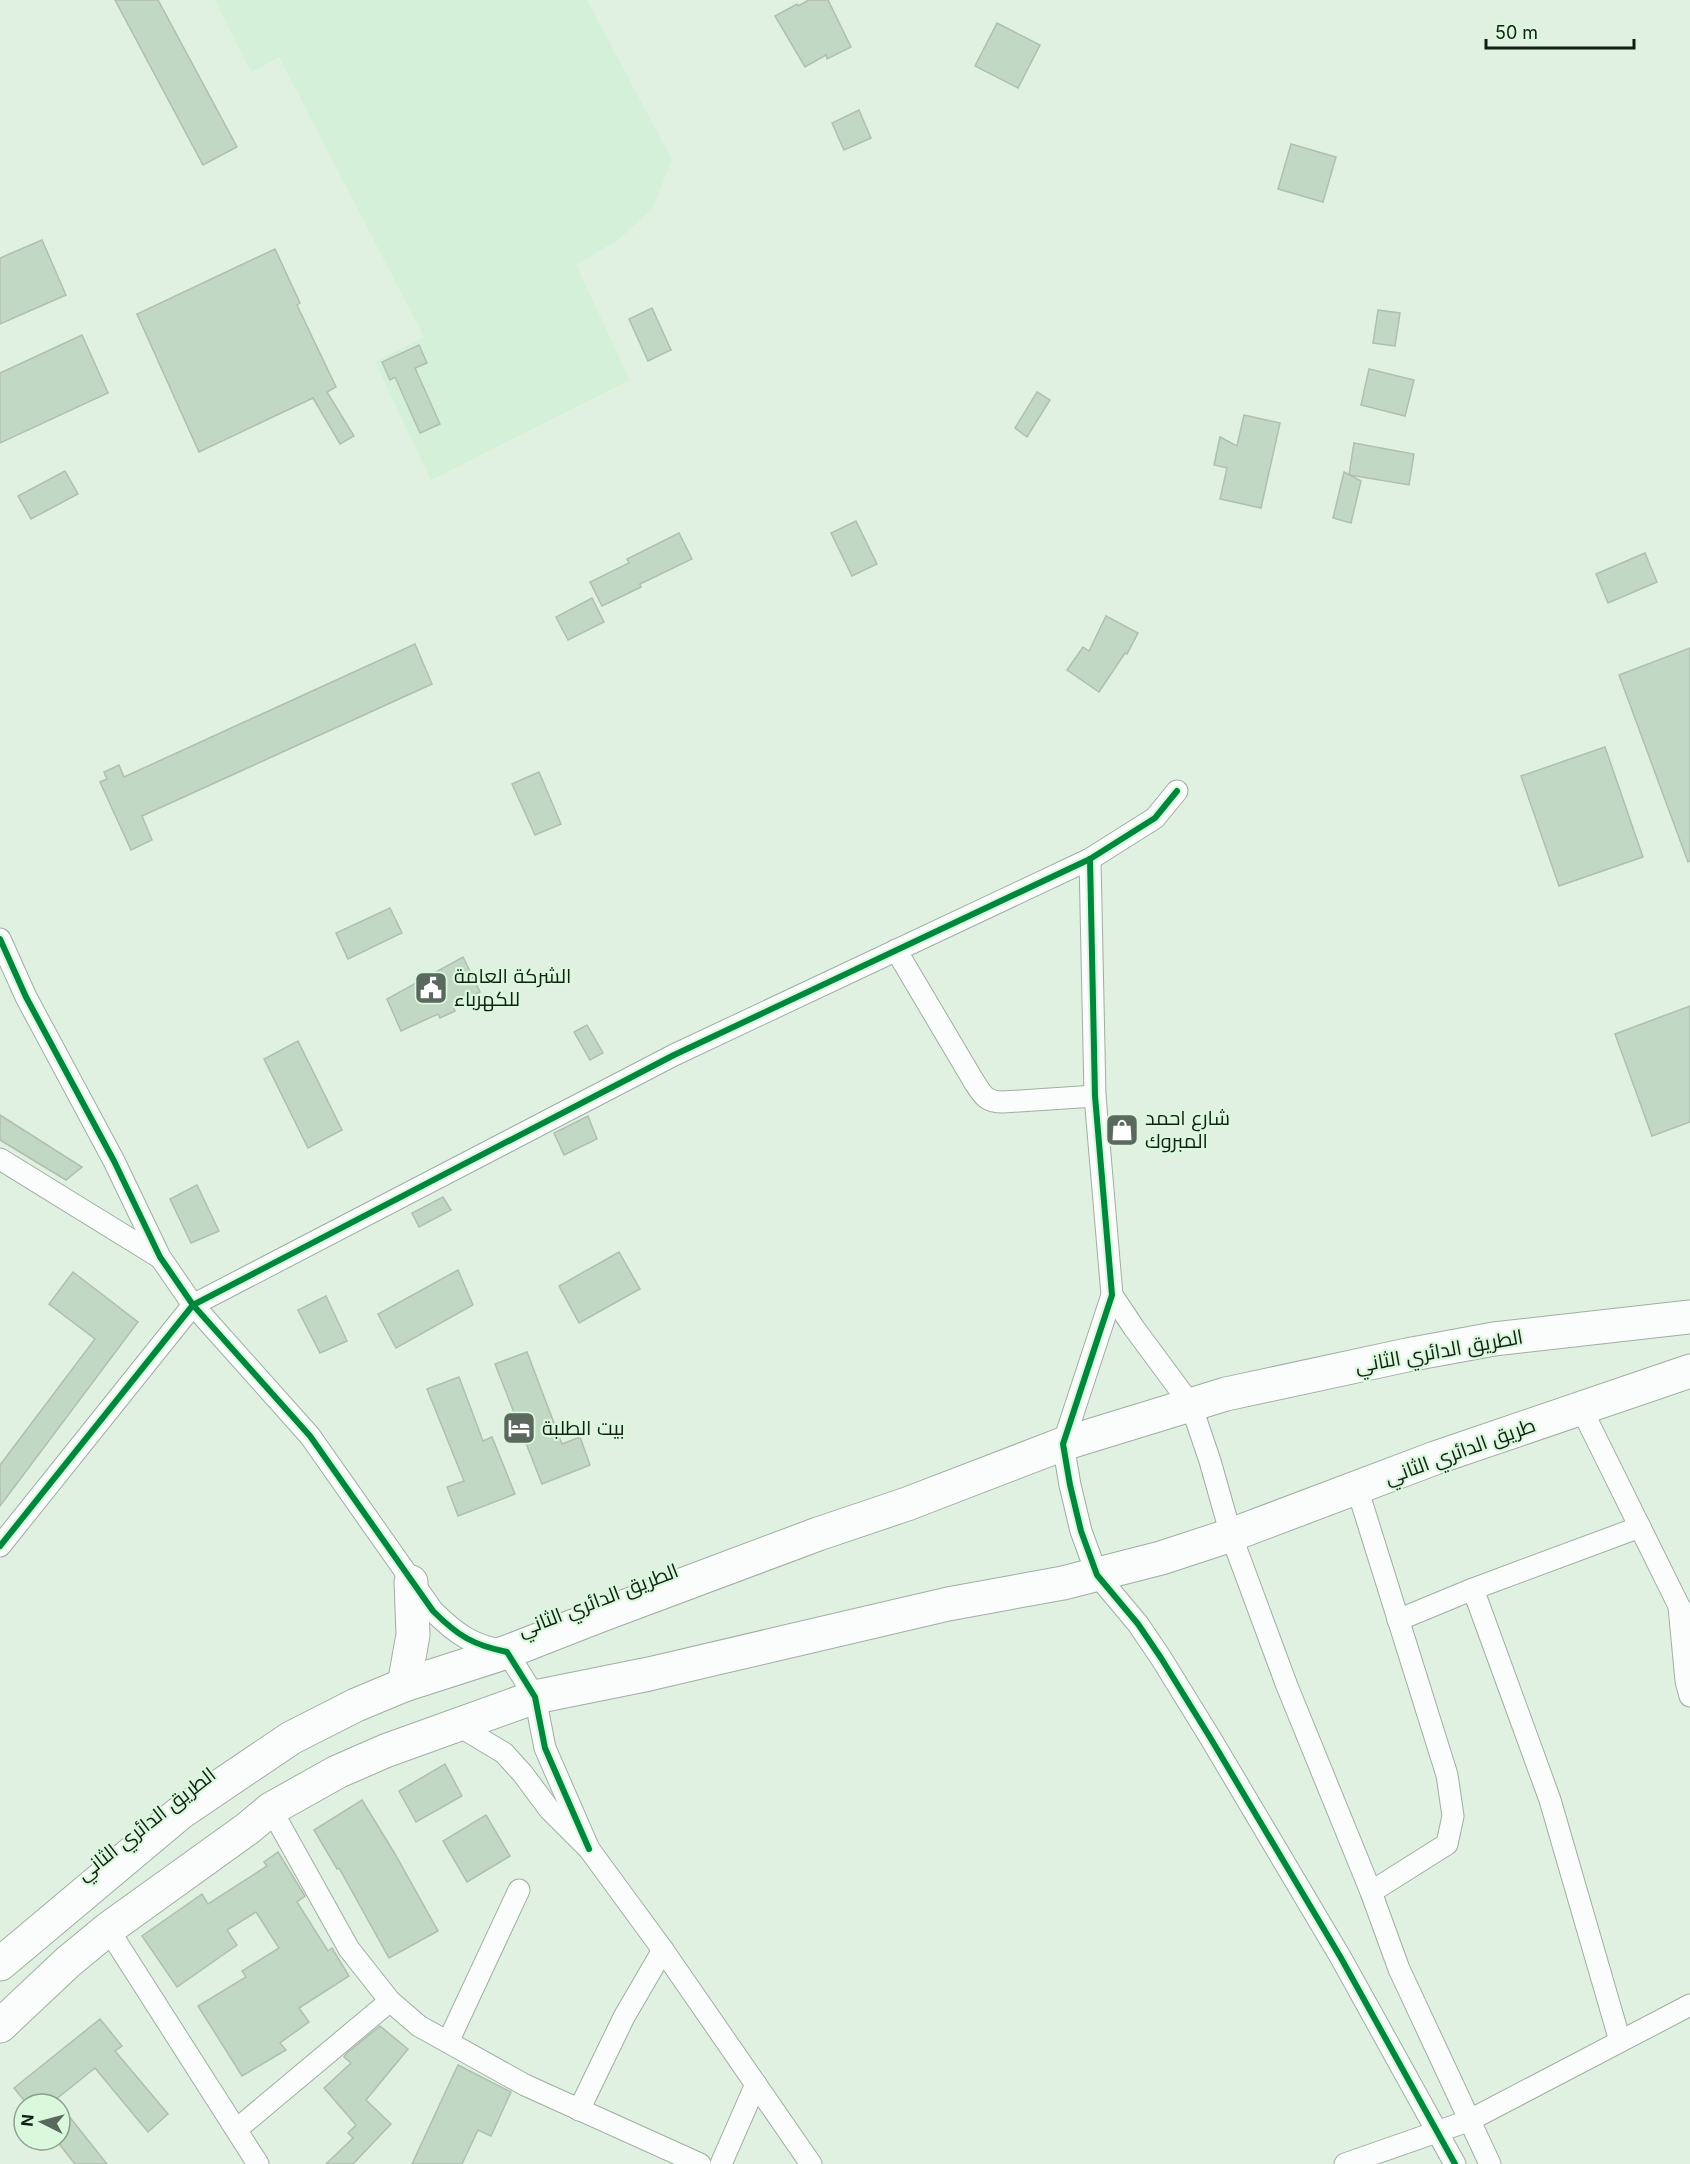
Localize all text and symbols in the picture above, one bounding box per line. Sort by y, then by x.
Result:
scale bar [1486,12,1634,50]
text: 50 m [1495,22,1538,43]
place label: الشركة العامة للكهرباء [454,964,571,1012]
public building icon: الشركة العامة للكهرباء [413,970,449,1006]
place label: شارع احمد المبروك [1145,1106,1230,1153]
shop icon: شارع احمد المبروك [1104,1112,1140,1148]
street label: الطريق الدائري الثاني [1353,1324,1525,1382]
hotel icon: بيت الطلبة [501,1410,537,1446]
street label: طريق الدائري الثاني [1381,1413,1540,1493]
place label: بيت الطلبة [542,1416,625,1440]
street label: الطريق الدائري الثاني [514,1558,683,1645]
street label: الطريق الدائري الثاني [72,1762,223,1889]
north arrow [12,2092,72,2152]
text: N [16,2113,38,2128]

